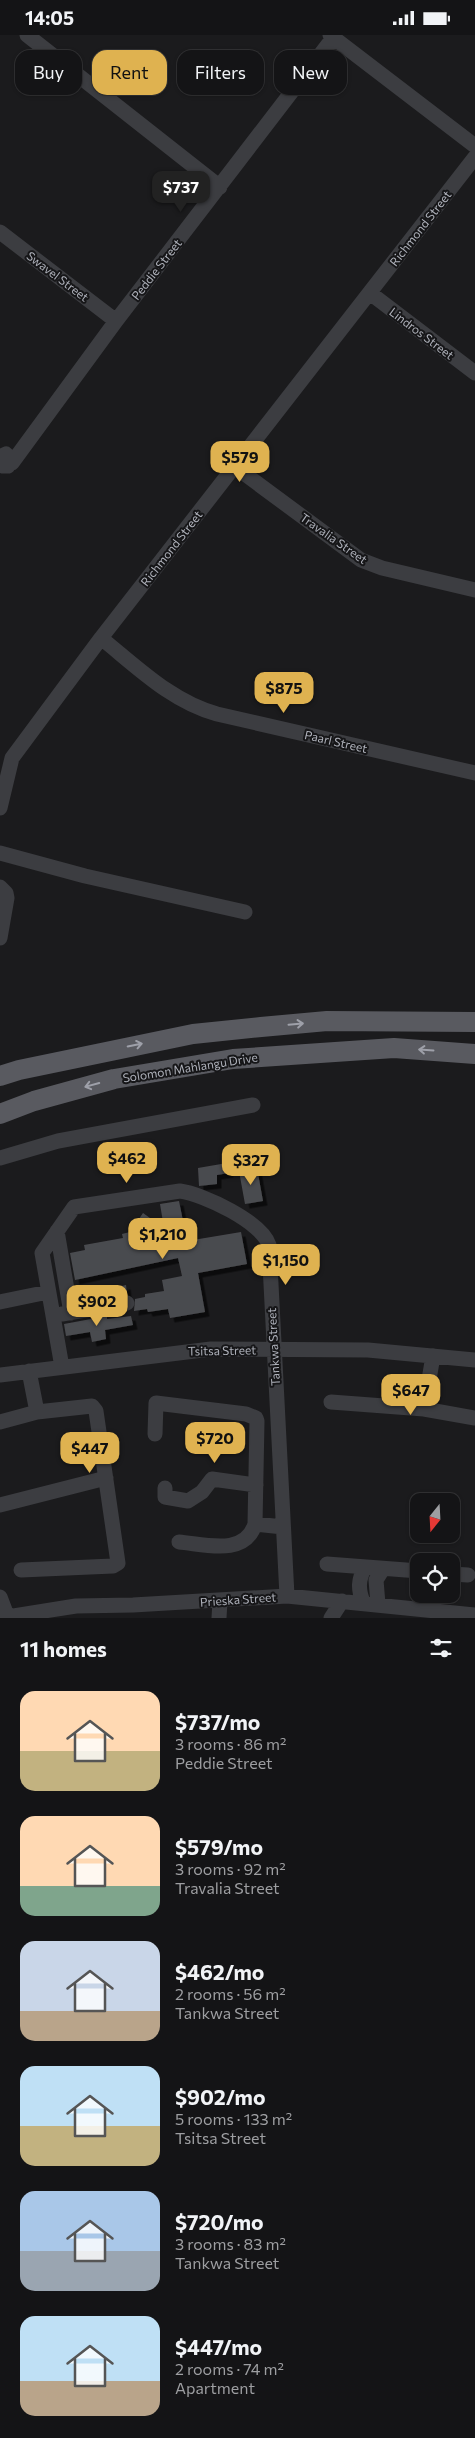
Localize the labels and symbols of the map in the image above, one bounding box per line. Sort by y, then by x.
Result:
pin: $737 [151,171,211,213]
street label: Richmond Street [386,188,454,268]
street label: Peddie Street [128,236,184,302]
street label: Swavel Street [24,248,92,304]
street label: Lindros Street [387,304,457,362]
pin: $579 [210,441,270,483]
street label: Richmond Street [137,508,205,588]
street label: Travalia Street [298,510,370,566]
pin: $875 [254,671,314,714]
street label: Paarl Street [303,727,369,755]
one-way arrow [287,1019,303,1029]
one-way arrow [126,1040,142,1049]
one-way arrow [419,1046,435,1055]
street label: Solomon Mahlangu Drive [122,1049,258,1085]
one-way arrow [84,1081,100,1091]
pin: $462 [97,1141,157,1184]
pin: $327 [221,1143,281,1186]
pin: $1,210 [122,1217,204,1260]
pin: $1,150 [245,1243,327,1286]
pin: $902 [67,1285,127,1327]
street label: Tankwa Street [264,1307,282,1386]
street label: Tsitsa Street [188,1342,256,1358]
pin: $647 [381,1373,441,1416]
pin: $720 [185,1421,245,1464]
pin: $447 [60,1431,120,1474]
north arrow [410,1493,460,1543]
street label: Prieska Street [200,1589,277,1609]

